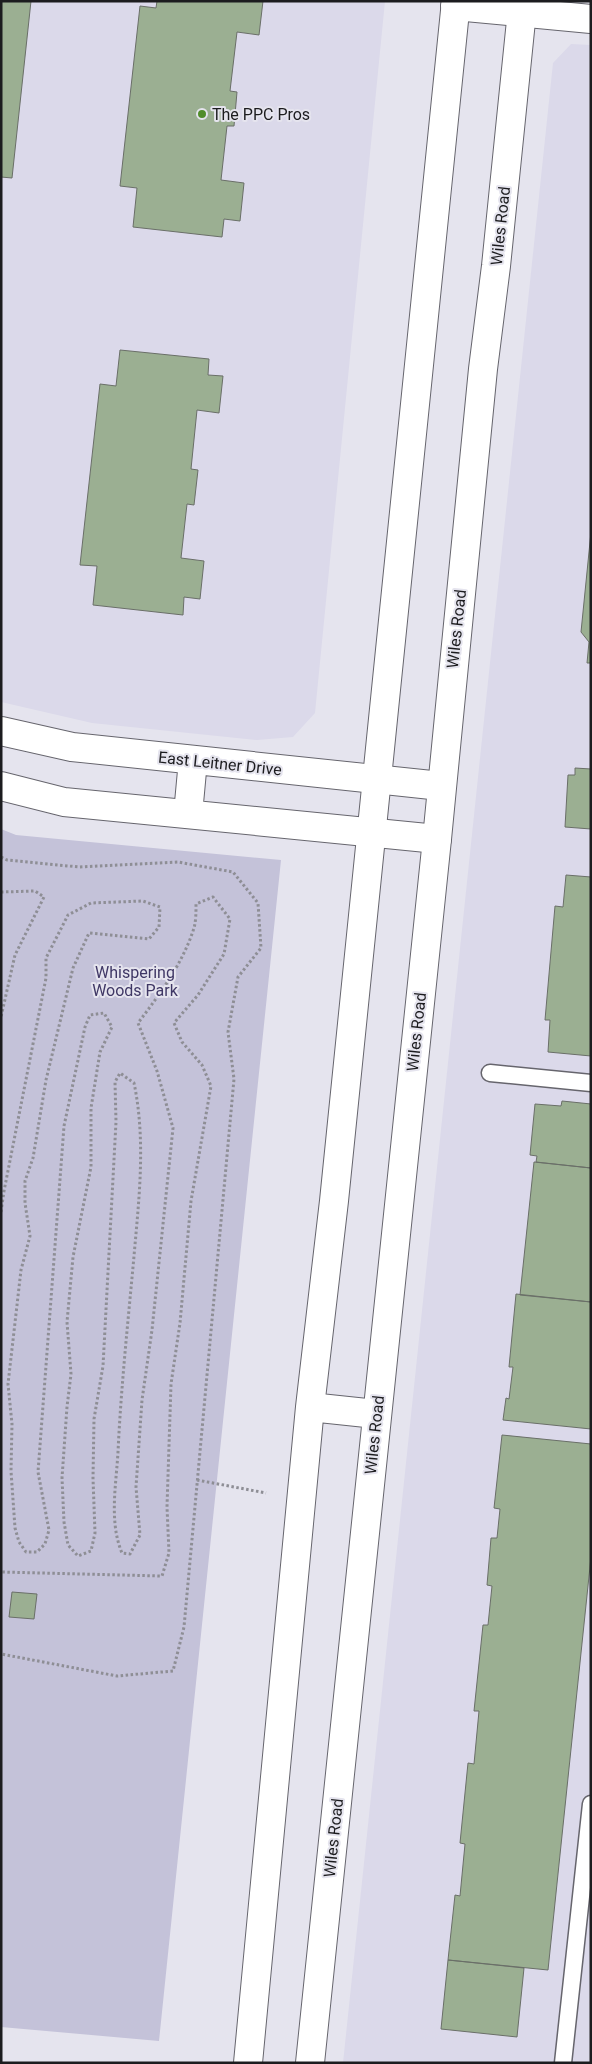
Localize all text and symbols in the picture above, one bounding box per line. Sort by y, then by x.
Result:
place label: The PPC Pros [212,105,310,124]
marker: The PPC Pros [196,108,208,120]
street label: Wiles Road [487,186,514,267]
street label: Wiles Road [443,589,470,670]
street label: East Leitner Drive [157,748,283,779]
park label: Whispering Woods Park [92,963,179,1000]
street label: Wiles Road [403,992,430,1073]
street label: Wiles Road [361,1395,388,1476]
street label: Wiles Road [320,1798,347,1879]

